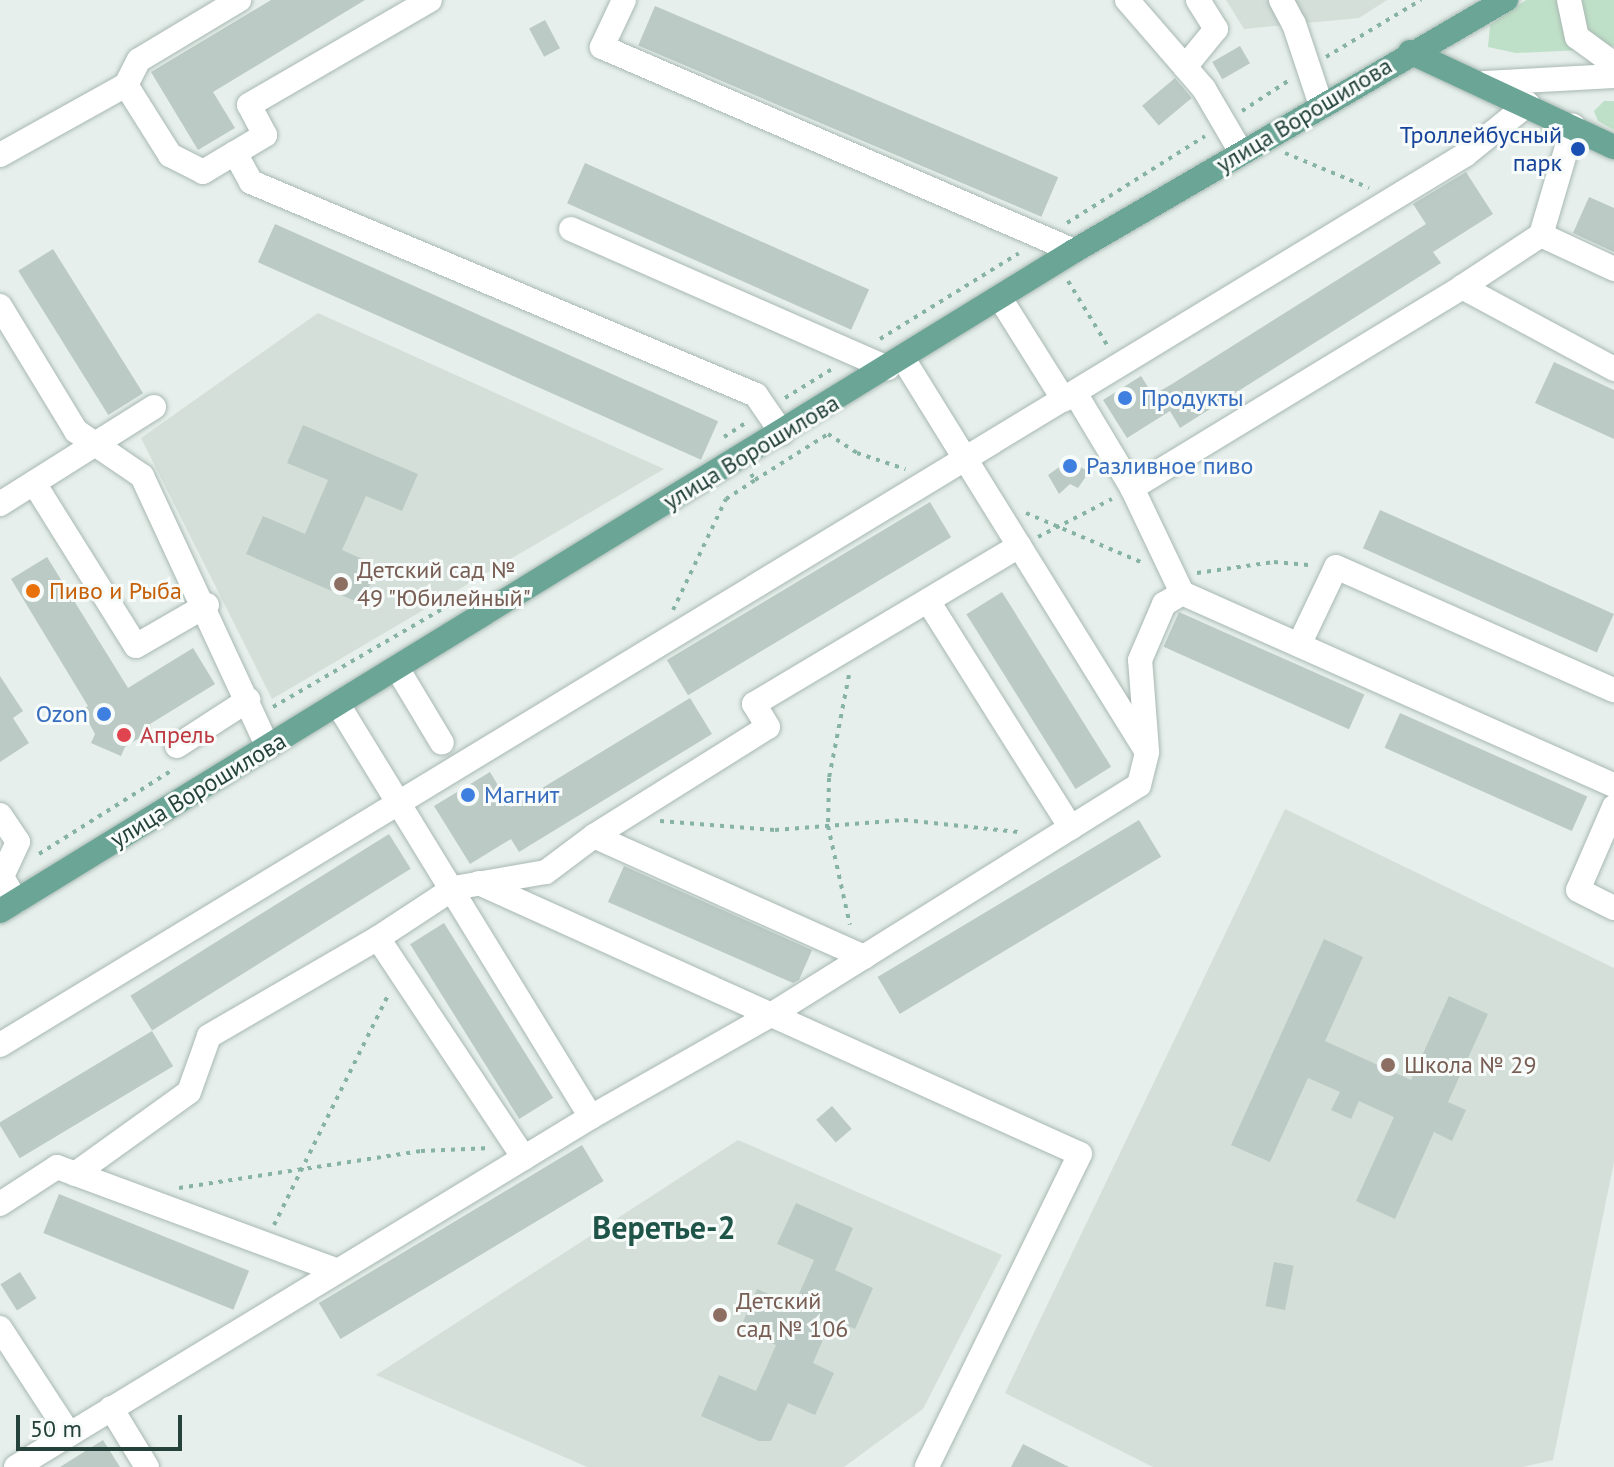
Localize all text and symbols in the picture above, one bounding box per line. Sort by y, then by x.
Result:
street label: улица Ворошилова [1211,51,1397,179]
place label: Троллейбусный парк [1400,121,1562,177]
marker: Троллейбусный парк [1569,140,1587,158]
place label: Продукты [1141,384,1244,412]
street label: улица Ворошилова [658,388,844,516]
marker: Продукты [1116,389,1134,407]
place label: Разливное пиво [1086,452,1253,480]
marker: Разливное пиво [1061,457,1079,475]
place label: Детский сад № 49 "Юбилейный" [357,556,532,612]
marker: Детский сад № 49 "Юбилейный" [332,575,350,593]
place label: Пиво и Рыба [49,577,182,605]
marker: Пиво и Рыба [24,582,42,600]
place label: Ozon [36,700,88,728]
marker: Ozon [95,705,113,723]
place label: Апрель [140,721,215,749]
street label: улица Ворошилова [105,726,291,854]
marker: Апрель [115,726,133,744]
place label: Магнит [484,781,559,809]
marker: Магнит [459,786,477,804]
place label: Школа № 29 [1404,1051,1536,1079]
marker: Школа № 29 [1379,1056,1397,1074]
district label: Веретье-2 [592,1208,736,1246]
place label: Детский сад № 106 [736,1287,848,1343]
marker: Детский сад № 106 [711,1306,729,1324]
scale bar [20,1399,186,1449]
text: 50 m [30,1413,82,1444]

